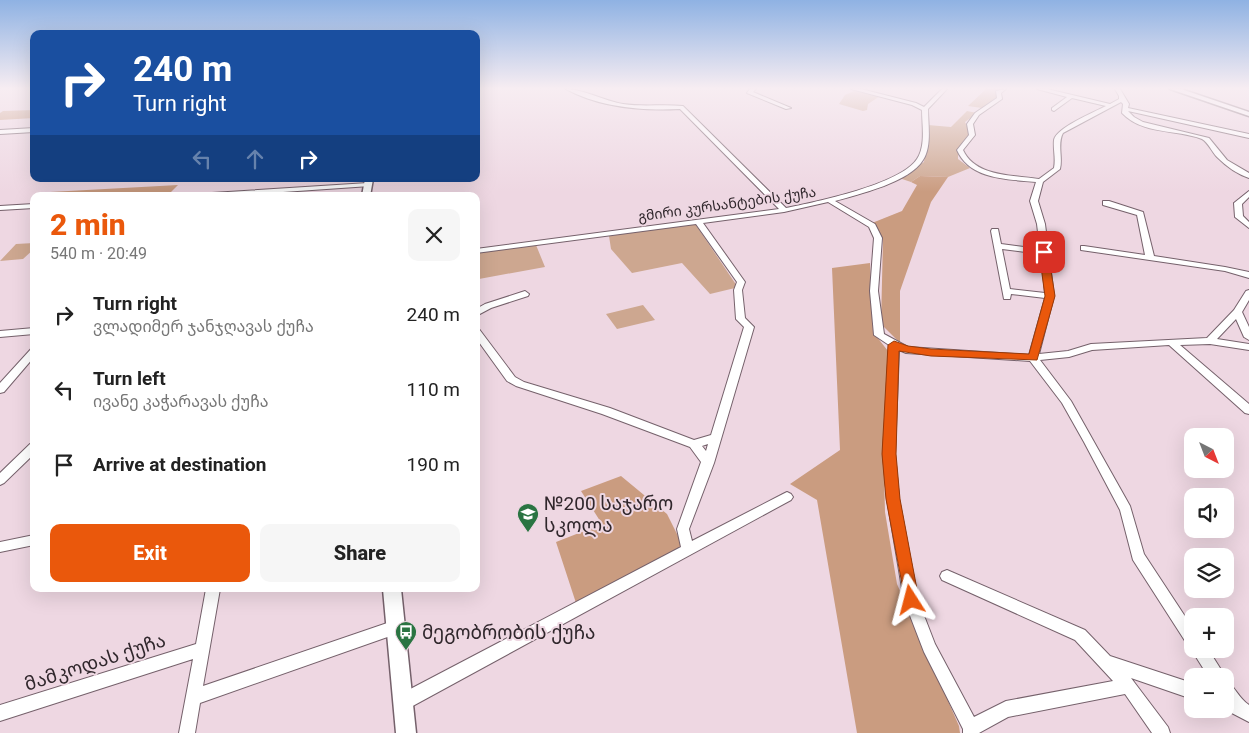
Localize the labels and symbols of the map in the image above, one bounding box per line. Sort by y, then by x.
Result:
street label: გმირი კურსანტების ქუჩა [637,184,817,225]
pin [1023,231,1065,273]
north arrow [1184,428,1234,478]
place label: №200 საჯარო სკოლა [544,492,673,538]
school or university icon: №200 საჯარო სკოლა [516,502,540,533]
position arrow [884,573,936,625]
bus stop icon: მეგობრობის ქუჩა [394,620,418,651]
place label: მეგობრობის ქუჩა [422,621,596,644]
street label: მამკოდას ქუჩა [21,628,169,697]

